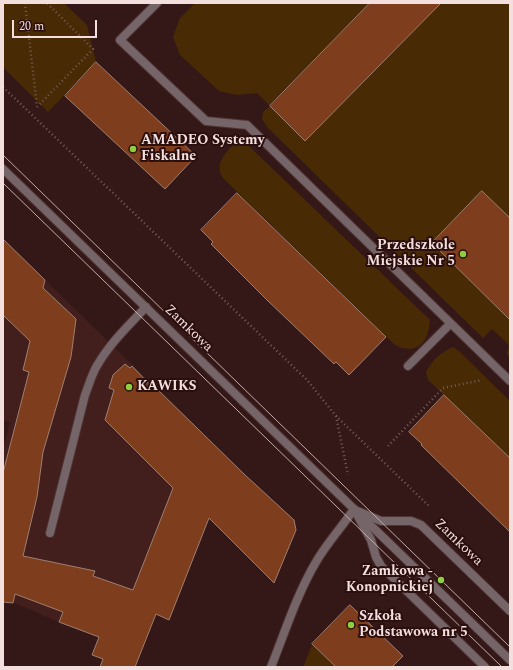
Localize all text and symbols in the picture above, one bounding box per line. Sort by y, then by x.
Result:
scale bar [14,12,99,38]
text: 20 m [19,17,44,36]
place label: AMADEO Systemy Fiskalne [141,133,264,166]
marker: AMADEO Systemy Fiskalne [128,144,138,154]
place label: Przedszkole Miejskie Nr 5 [367,238,455,270]
marker: Przedszkole Miejskie Nr 5 [458,249,468,259]
street label: Zamkowa [160,302,216,356]
place label: KAWIKS [137,379,197,395]
marker: KAWIKS [124,382,134,392]
street label: Zamkowa [430,516,486,570]
place label: Zamkowa - Konopnickiej [346,564,433,596]
marker: Zamkowa - Konopnickiej [436,575,446,585]
place label: Szkoła Podstawowa nr 5 [359,609,468,642]
marker: Szkoła Podstawowa nr 5 [346,620,356,630]

